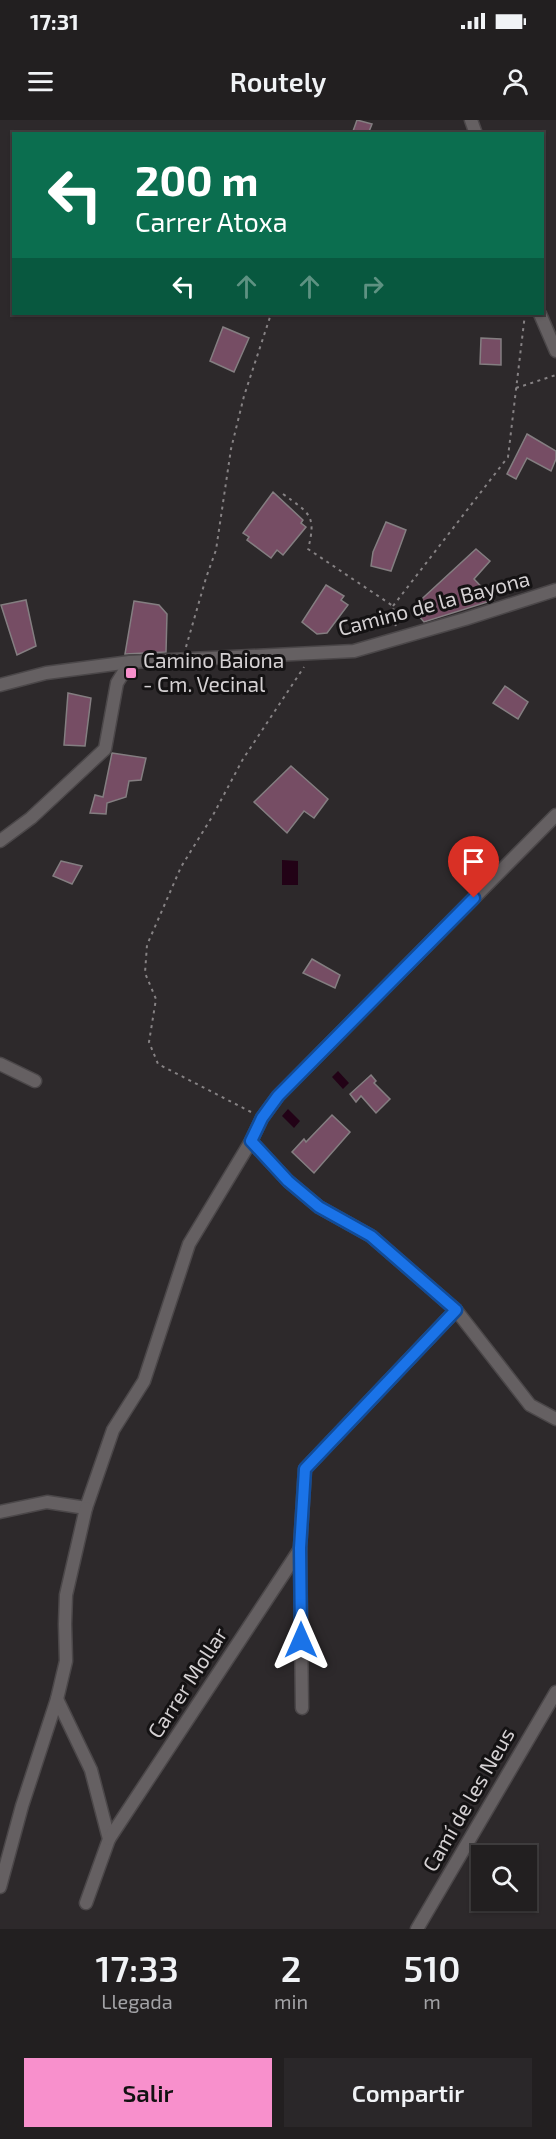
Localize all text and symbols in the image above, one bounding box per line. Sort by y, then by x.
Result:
text: 17:31 [30,8,79,34]
icon: menu [24,65,57,98]
text: Routely [230,65,326,97]
icon: person [499,65,532,98]
text: 200 m [135,154,258,204]
icon: left [36,156,114,234]
text: Carrer Atoxa [135,205,288,237]
icon: left [167,270,200,303]
icon: ahead [230,270,263,303]
icon: ahead [293,270,326,303]
icon: right [356,270,389,303]
street label: Camino de la Bayona [335,565,532,640]
place label: Camino Baiona - Cm. Vecinal [143,647,284,696]
marker: Camino Baiona - Cm. Vecinal [124,666,138,680]
pin [448,836,499,898]
icon: arrive [457,845,490,878]
position arrow [269,1608,333,1672]
street label: Carrer Mollar [142,1622,232,1742]
street label: Camí de les Neus [417,1723,519,1875]
map controls [471,1845,537,1911]
button: search [471,1845,537,1911]
text: 17:33 [95,1946,179,1989]
text: 2 [281,1946,301,1989]
text: 510 [404,1946,461,1989]
text: Llegada [101,1989,173,2013]
text: min [274,1989,308,2013]
text: m [423,1989,441,2013]
button: Salir [24,2058,272,2127]
button: Compartir [284,2058,532,2127]

